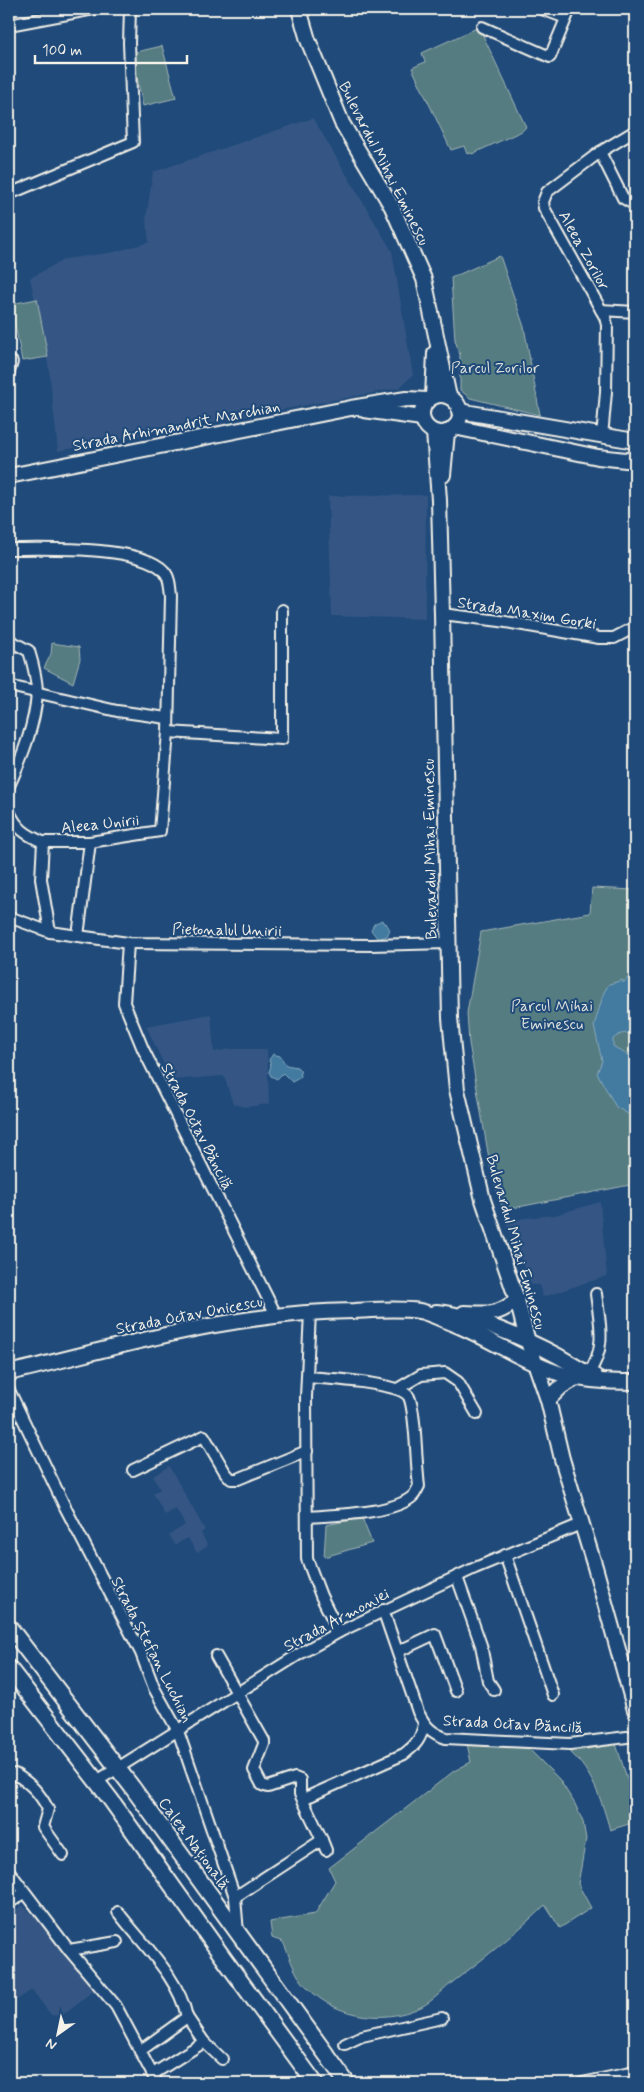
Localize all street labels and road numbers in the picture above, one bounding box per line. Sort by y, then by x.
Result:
street label: Bulevardul Mihai Eminescu [333,78,434,249]
street label: Aleea Zorilor [553,207,614,294]
street label: Strada Arhimandrit Marchian [71,396,282,457]
street label: Strada Maxim Gorki [456,592,598,635]
street label: Bulevardul Mihai Eminescu [418,758,443,940]
street label: Aleea Unirii [60,810,140,839]
street label: Pietonalul Unirii [172,919,282,942]
street label: Strada Octav Băncilă [155,1059,238,1194]
street label: Bulevardul Mihai Eminescu [480,1152,551,1332]
street label: Strada Octav Onicescu [114,1291,264,1340]
street label: Strada Ștefan Luchian [106,1573,198,1726]
street label: Strada Armoniei [280,1584,393,1657]
street label: Strada Octav Băncilă [442,1710,583,1739]
street label: Calea Națională [153,1794,234,1894]

